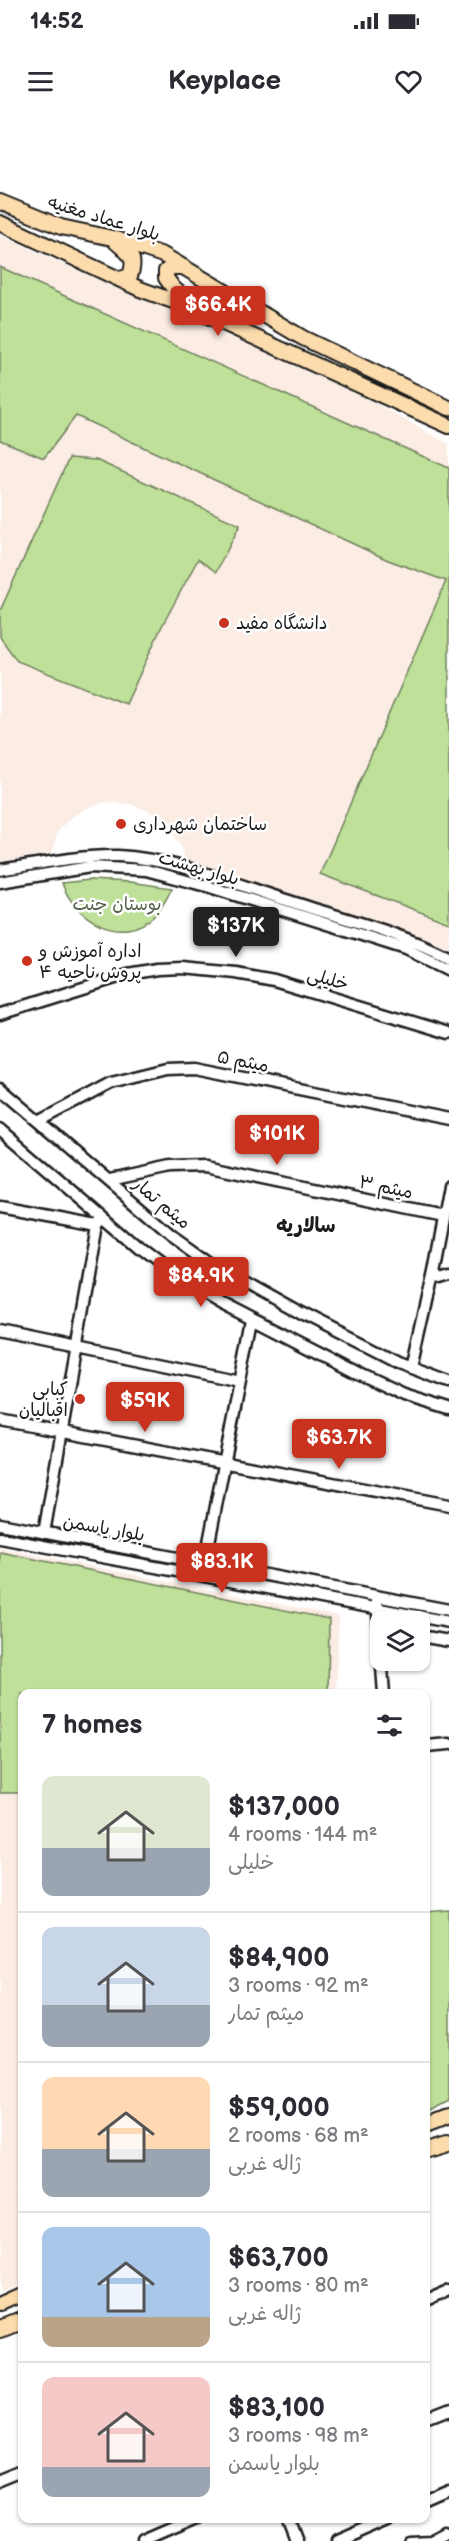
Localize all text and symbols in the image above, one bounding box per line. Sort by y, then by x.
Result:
text: 14:52 [30,8,83,35]
icon: menu [24,65,57,98]
text: Keyplace [168,65,281,97]
icon: heart [392,65,425,98]
street label: بلوار عماد مغنیه [45,191,162,245]
pin: $66.4K [169,286,267,337]
text: $66.4K [184,293,252,317]
place label: دانشگاه مفید [236,613,328,634]
marker: دانشگاه مفید [217,616,231,630]
place label: ساختمان شهرداری [133,814,267,835]
marker: ساختمان شهرداری [114,817,128,831]
street label: بلوار بهشت [156,847,242,890]
park label: بوستان جنت [73,894,161,915]
pin: $137K [194,907,278,958]
text: $137K [207,914,265,938]
place label: اداره آموزش و پروش ناحیه ۴ [37,941,141,984]
marker: اداره آموزش و پروش ناحیه ۴ [20,954,34,968]
street label: خلیلی [305,964,351,995]
street label: میثم ۵ [215,1046,271,1080]
pin: $101K [235,1115,319,1166]
text: $101K [249,1122,305,1146]
street label: میثم ۳ [356,1172,415,1206]
street label: میثم تمار [126,1173,195,1236]
district label: سالاریه [276,1214,336,1238]
pin: $84.9K [152,1257,250,1308]
text: $84.9K [168,1264,234,1288]
place label: کبابی اقبالیان [19,1379,68,1421]
pin: $59K [109,1382,181,1433]
text: $59K [120,1389,170,1413]
marker: کبابی اقبالیان [73,1392,87,1406]
pin: $63.7K [290,1419,388,1470]
text: $63.7K [306,1426,372,1450]
street label: بلوار یاسمن [61,1511,146,1546]
pin: $83.1K [173,1543,271,1594]
text: $83.1K [190,1550,254,1574]
map controls [370,1611,430,1671]
button: layers [370,1611,430,1671]
icon: filters [373,1709,406,1742]
text: 7 homes [42,1710,142,1741]
text: $137,000 [228,1792,340,1823]
icon: home [90,1800,162,1872]
text: 4 rooms · 144 m² [228,1823,377,1847]
text: خلیلی [228,1851,274,1875]
text: $84,900 [228,1943,329,1974]
icon: home [90,1951,162,2023]
text: 3 rooms · 92 m² [228,1974,369,1998]
text: میثم تمار [228,2002,304,2026]
text: $59,000 [228,2093,330,2124]
icon: home [90,2101,162,2173]
text: 2 rooms · 68 m² [228,2124,369,2148]
text: ژاله غربی [228,2152,301,2176]
text: $63,700 [228,2243,329,2274]
icon: home [90,2251,162,2323]
text: 3 rooms · 80 m² [228,2274,369,2298]
text: ژاله غربی [228,2302,301,2326]
text: $83,100 [228,2393,325,2424]
icon: home [90,2401,162,2473]
text: 3 rooms · 98 m² [228,2424,369,2448]
text: بلوار یاسمن [228,2452,320,2476]

